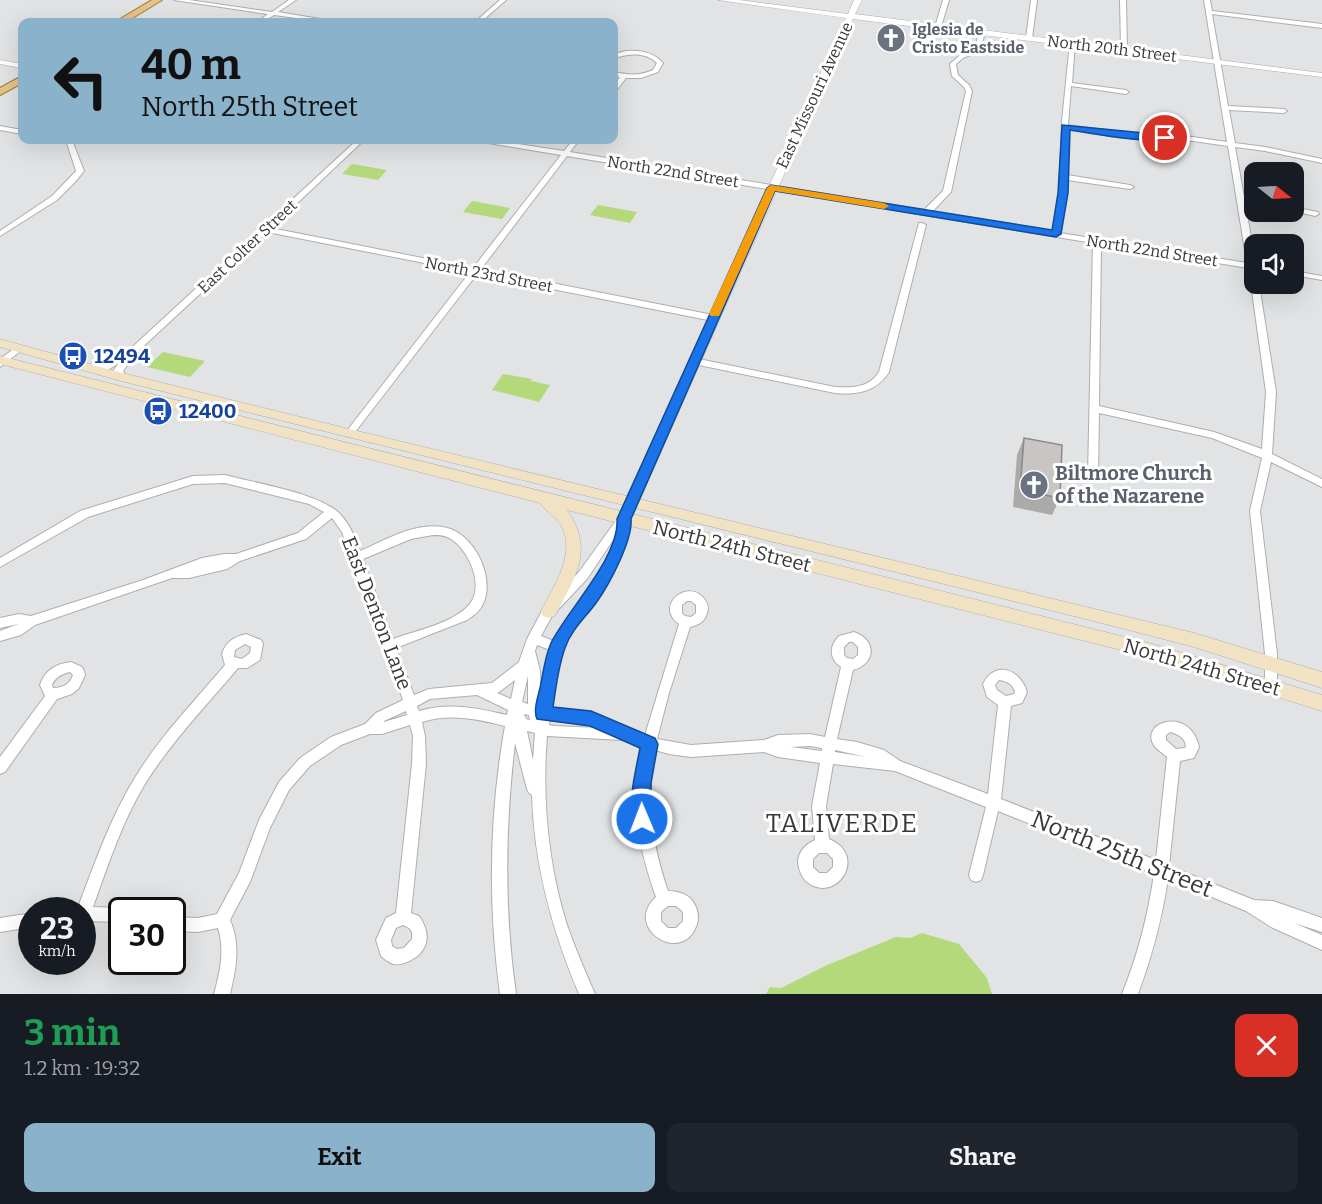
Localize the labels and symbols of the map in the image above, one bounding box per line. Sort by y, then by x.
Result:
street label: East Missouri Avenue [772,19,857,172]
place label: Iglesia de Cristo Eastside [912,20,1024,57]
church icon: Iglesia de Cristo Eastside [875,22,907,54]
street label: North 20th Street [1046,31,1178,66]
pin [1139,112,1190,163]
street label: North 22nd Street [606,152,740,191]
north arrow [1244,162,1304,222]
street label: East Colter Street [194,195,301,297]
street label: North 22nd Street [1085,231,1219,270]
street label: North 23rd Street [424,253,554,296]
bus stop icon: 12494 [57,340,89,372]
place label: 12494 [94,344,150,368]
bus stop icon: 12400 [142,395,174,427]
place label: 12400 [179,399,236,423]
place label: Biltmore Church of the Nazarene [1055,461,1212,508]
church icon: Biltmore Church of the Nazarene [1018,469,1050,501]
street label: North 24th Street [651,515,813,577]
street label: East Denton Lane [337,533,417,693]
street label: North 24th Street [1121,633,1283,701]
position arrow [610,787,674,851]
street label: North 25th Street [1027,805,1217,903]
district label: TALIVERDE [766,808,918,839]
speed limit sign: 30 [108,897,186,975]

